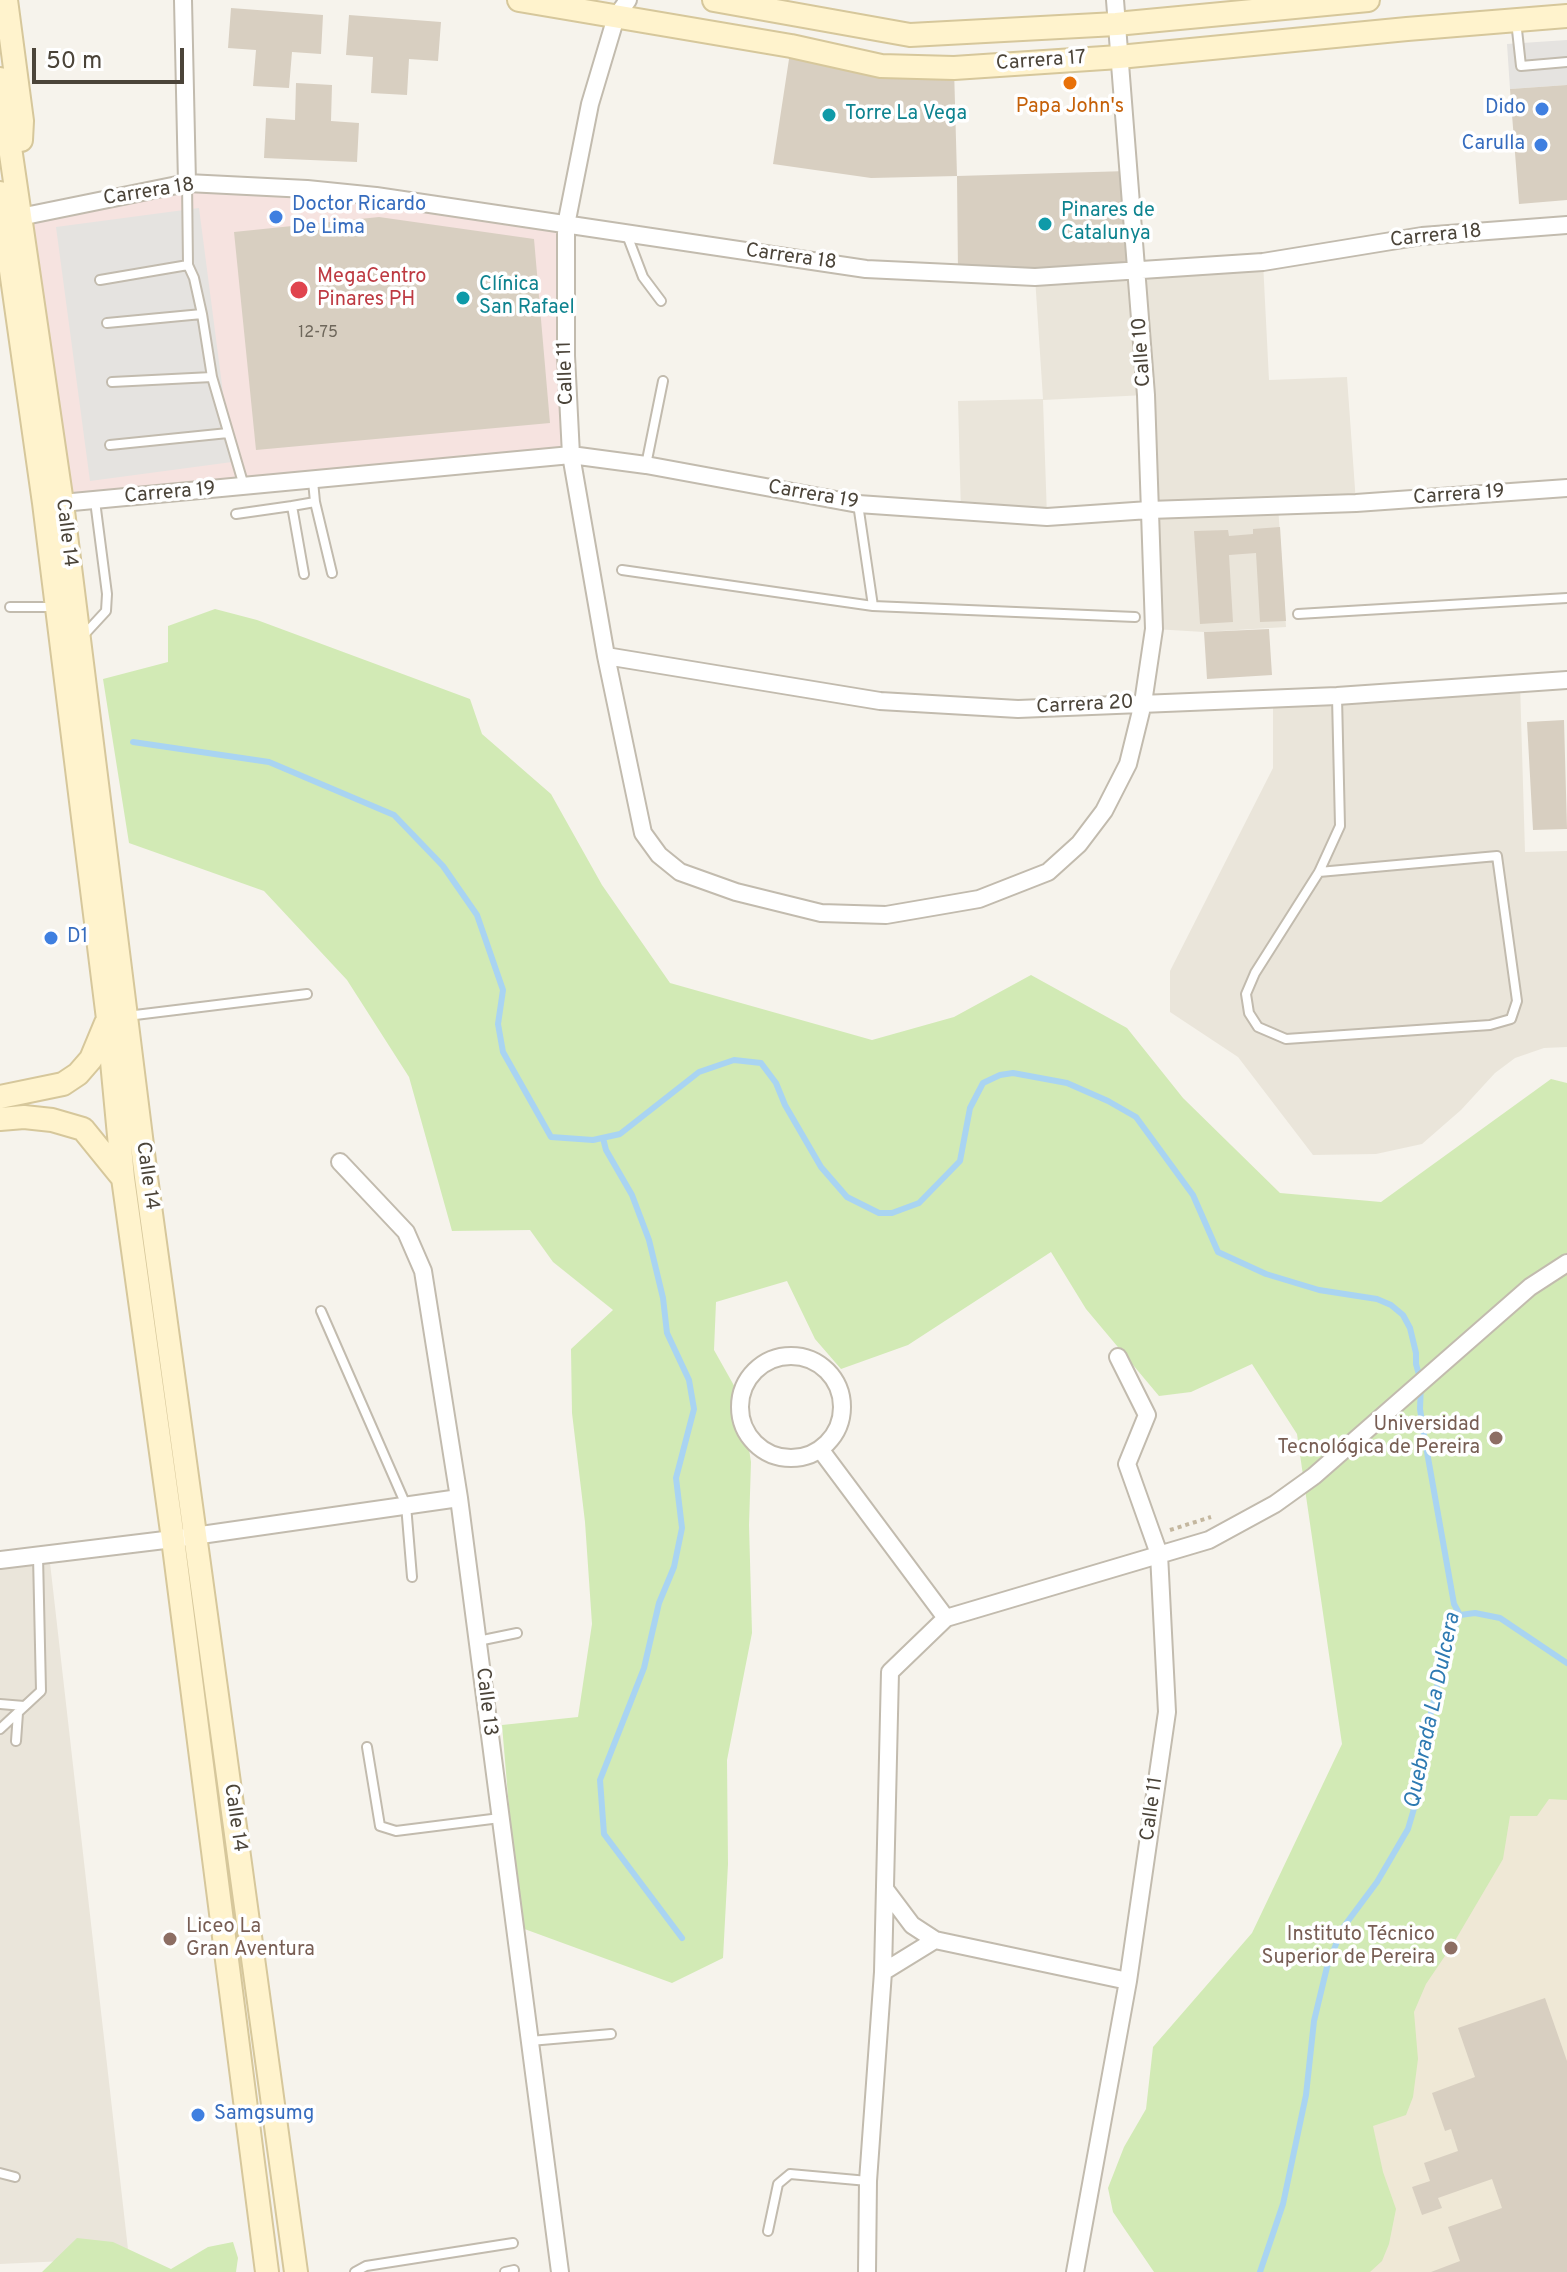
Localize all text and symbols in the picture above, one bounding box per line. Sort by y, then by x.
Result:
scale bar [36,32,188,82]
text: 50 m [46,47,102,77]
street label: Carrera 17 [995,47,1087,77]
marker: Papa John's [1061,74,1079,92]
place label: Papa John's [1016,96,1124,120]
place label: Dido [1485,97,1526,121]
marker: Dido [1533,100,1551,118]
place label: Torre La Vega [845,103,967,127]
marker: Torre La Vega [820,106,838,124]
place label: Carulla [1461,133,1525,157]
marker: Carulla [1532,136,1550,154]
street label: Carrera 18 [102,174,196,212]
place label: Doctor Ricardo De Lima [292,194,426,241]
place label: Pinares de Catalunya [1061,200,1155,247]
marker: Doctor Ricardo De Lima [267,208,285,226]
marker: Pinares de Catalunya [1036,215,1054,233]
street label: Carrera 18 [1389,220,1483,254]
street label: Carrera 18 [744,240,838,276]
place label: MegaCentro Pinares PH [317,266,426,313]
place label: Clínica San Rafael [479,274,575,321]
marker: MegaCentro Pinares PH [288,279,310,301]
marker: Clínica San Rafael [454,289,472,307]
street label: Calle 10 [1129,316,1157,388]
house number: 12-75 [298,324,338,344]
street label: Calle 11 [554,340,580,406]
street label: Carrera 19 [766,476,860,516]
street label: Carrera 19 [123,478,217,510]
street label: Carrera 19 [1412,481,1506,511]
street label: Calle 14 [49,497,81,569]
street label: Carrera 20 [1036,691,1134,721]
place label: D1 [67,926,88,950]
marker: D1 [42,929,60,947]
street label: Calle 14 [129,1140,163,1212]
place label: Universidad Tecnológica de Pereira [1277,1414,1480,1461]
marker: Universidad Tecnológica de Pereira [1487,1429,1505,1447]
water label: Quebrada La Dulcera [1400,1611,1468,1811]
street label: Calle 13 [469,1666,501,1738]
street label: Calle 11 [1137,1775,1169,1843]
street label: Calle 14 [217,1782,251,1854]
place label: Liceo La Gran Aventura [186,1916,315,1963]
place label: Instituto Técnico Superior de Pereira [1261,1924,1435,1971]
marker: Liceo La Gran Aventura [161,1930,179,1948]
marker: Instituto Técnico Superior de Pereira [1442,1939,1460,1957]
place label: Samgsumg [214,2103,314,2127]
marker: Samgsumg [189,2106,207,2124]

